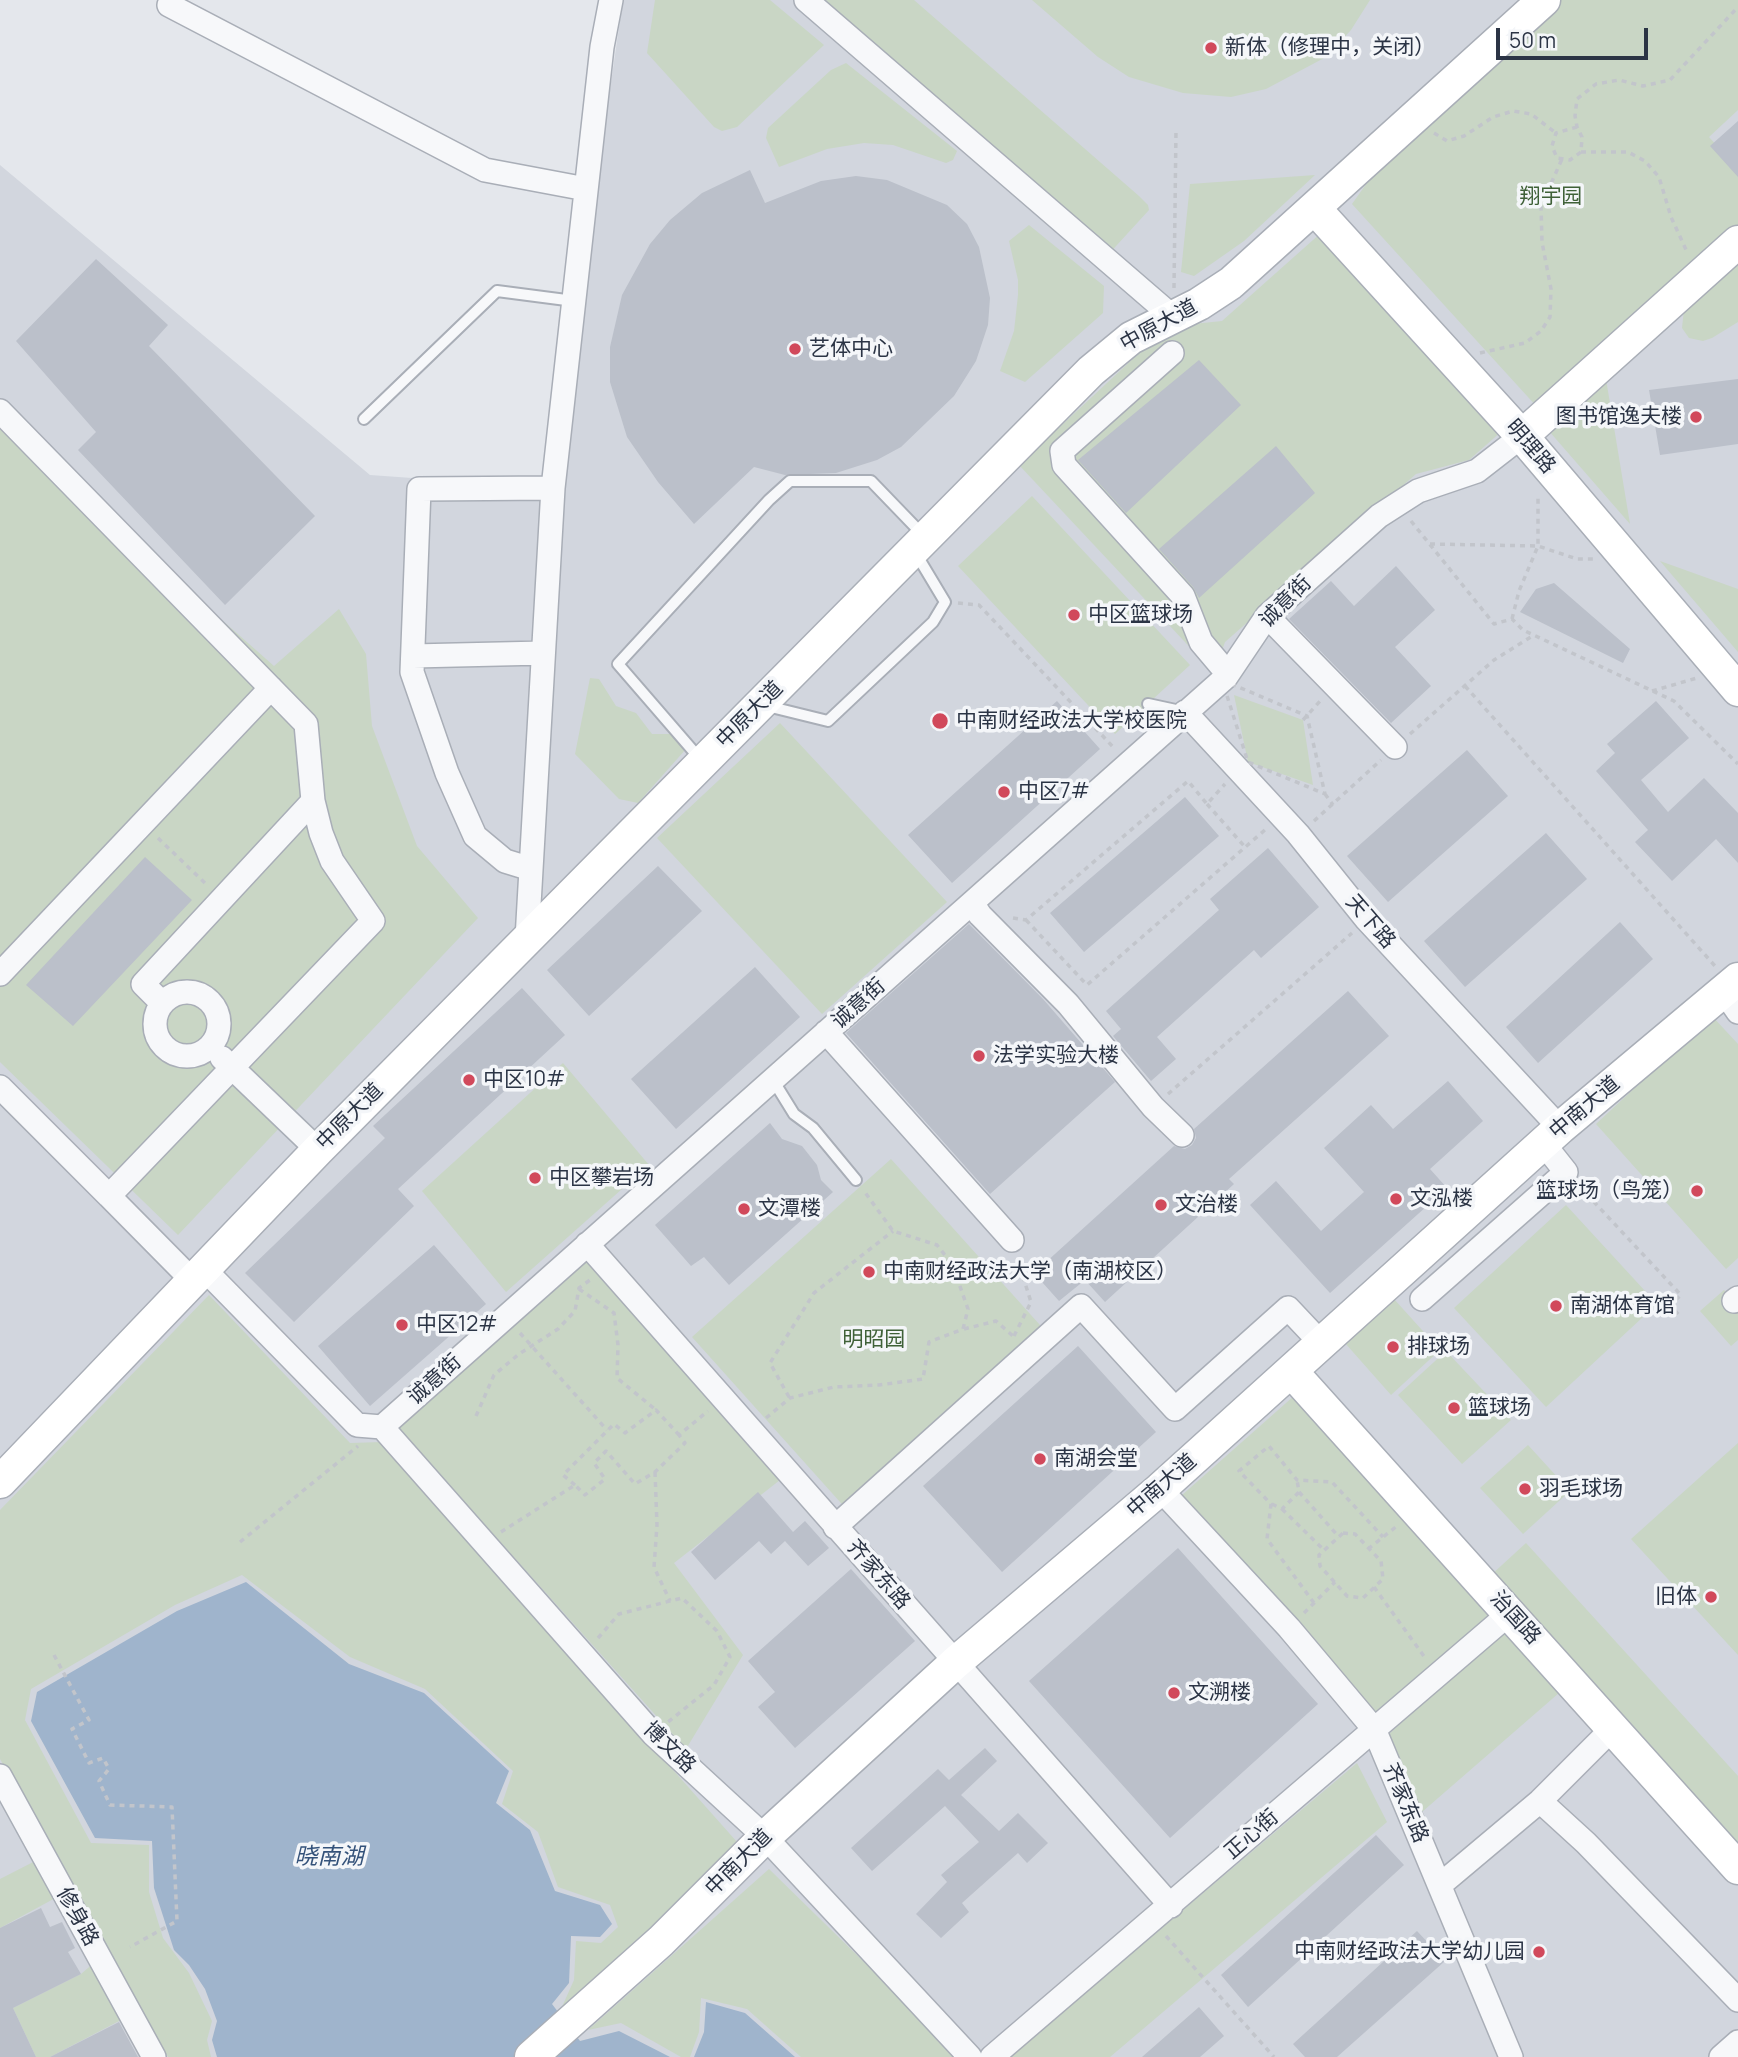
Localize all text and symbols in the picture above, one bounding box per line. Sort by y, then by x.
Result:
scale bar [1500,14,1652,58]
text: 50 m [1509,26,1556,54]
place label: 新体（修理中，关闭） [1225,35,1435,61]
marker: 新体（修理中，关闭） [1203,40,1219,56]
park label: 翔宇园 [1520,184,1582,210]
street label: 中原大道 [1116,295,1202,357]
place label: 艺体中心 [809,336,893,362]
marker: 艺体中心 [787,341,803,357]
place label: 图书馆逸夫楼 [1556,404,1682,430]
marker: 图书馆逸夫楼 [1688,409,1704,425]
street label: 明理路 [1500,415,1560,479]
street label: 诚意街 [1255,571,1317,633]
place label: 中区篮球场 [1088,602,1193,628]
marker: 中区篮球场 [1066,607,1082,623]
street label: 中原大道 [711,676,789,754]
place label: 中南财经政法大学校医院 [956,708,1187,734]
marker: 中南财经政法大学校医院 [930,711,950,731]
place label: 中区7# [1018,779,1090,805]
marker: 中区7# [996,784,1012,800]
street label: 天下路 [1340,890,1400,954]
street label: 诚意街 [827,974,891,1034]
place label: 法学实验大楼 [993,1043,1119,1069]
marker: 法学实验大楼 [971,1048,987,1064]
place label: 中区10# [483,1067,565,1093]
street label: 中南大道 [1545,1071,1625,1145]
marker: 中区10# [461,1072,477,1088]
street label: 中原大道 [311,1078,389,1156]
place label: 中区攀岩场 [549,1165,654,1191]
marker: 中区攀岩场 [527,1170,543,1186]
place label: 篮球场（鸟笼） [1536,1178,1683,1204]
marker: 篮球场（鸟笼） [1689,1183,1705,1199]
place label: 文泓楼 [1410,1186,1473,1212]
marker: 文泓楼 [1388,1191,1404,1207]
place label: 文治楼 [1175,1192,1238,1218]
place label: 文潭楼 [758,1196,821,1222]
marker: 文治楼 [1153,1197,1169,1213]
marker: 文潭楼 [736,1201,752,1217]
place label: 中南财经政法大学（南湖校区） [883,1259,1177,1285]
marker: 中南财经政法大学（南湖校区） [861,1264,877,1280]
place label: 南湖体育馆 [1570,1293,1675,1319]
marker: 南湖体育馆 [1548,1298,1564,1314]
place label: 中区12# [416,1312,497,1338]
marker: 中区12# [394,1317,410,1333]
park label: 明昭园 [843,1327,905,1353]
place label: 排球场 [1407,1334,1470,1360]
marker: 排球场 [1385,1339,1401,1355]
street label: 诚意街 [403,1350,467,1410]
place label: 篮球场 [1468,1395,1531,1421]
marker: 篮球场 [1446,1400,1462,1416]
place label: 南湖会堂 [1054,1446,1138,1472]
street label: 中南大道 [1122,1449,1202,1523]
marker: 南湖会堂 [1032,1451,1048,1467]
place label: 羽毛球场 [1539,1476,1623,1502]
marker: 羽毛球场 [1517,1481,1533,1497]
street label: 齐家东路 [841,1535,915,1615]
place label: 旧体 [1655,1584,1697,1610]
street label: 治国路 [1485,1586,1545,1650]
marker: 旧体 [1703,1589,1719,1605]
place label: 文溯楼 [1188,1680,1251,1706]
marker: 文溯楼 [1166,1685,1182,1701]
street label: 博文路 [638,1717,700,1779]
street label: 齐家东路 [1377,1759,1433,1847]
street label: 正心街 [1220,1805,1284,1865]
street label: 中南大道 [700,1824,778,1902]
water label: 晓南湖 [295,1844,363,1872]
street label: 修身路 [51,1883,103,1951]
place label: 中南财经政法大学幼儿园 [1294,1939,1525,1965]
marker: 中南财经政法大学幼儿园 [1531,1944,1547,1960]

